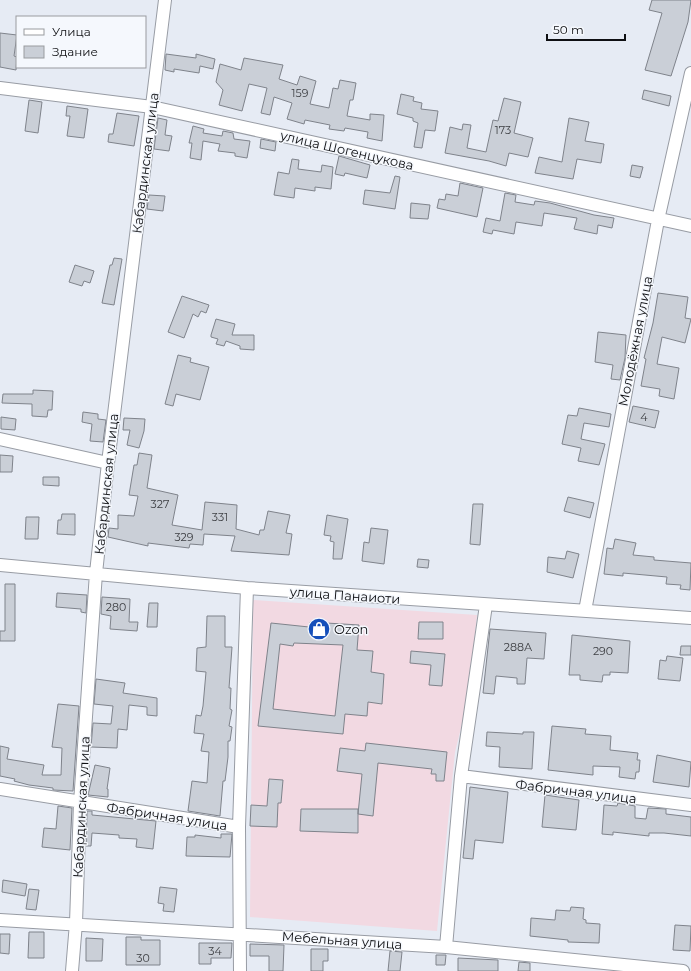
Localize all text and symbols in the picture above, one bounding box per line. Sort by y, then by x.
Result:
legend [16,16,146,68]
scale bar [547,16,625,42]
text: 50 m [553,22,584,37]
text: Улица [52,24,91,39]
text: Здание [52,44,98,59]
house number: 159 [292,86,309,100]
street label: Кабардинская улица [128,92,162,234]
house number: 173 [495,123,511,137]
street label: улица Шогенцукова [278,127,415,173]
street label: Молодёжная улица [615,274,655,408]
house number: 4 [640,410,648,424]
street label: Кабардинская улица [91,413,121,555]
house number: 327 [151,497,169,511]
house number: 331 [212,510,228,524]
house number: 329 [174,530,194,544]
street label: улица Панаиоти [288,583,401,607]
house number: 280 [106,600,126,614]
shop icon: Ozon [306,616,332,642]
place label: Ozon [334,621,368,637]
house number: 288А [504,640,533,654]
house number: 290 [593,644,613,658]
street label: Кабардинская улица [69,736,93,878]
street label: Фабричная улица [515,776,637,806]
street label: Фабричная улица [106,799,228,833]
street label: Мебельная улица [281,928,403,952]
house number: 34 [208,944,222,958]
house number: 30 [136,951,150,965]

